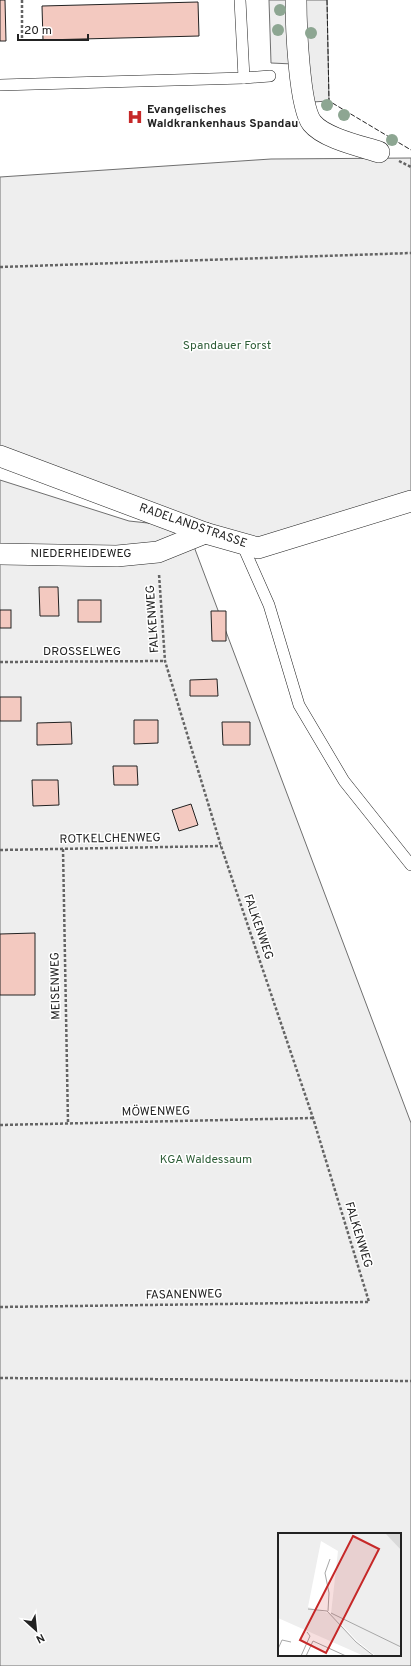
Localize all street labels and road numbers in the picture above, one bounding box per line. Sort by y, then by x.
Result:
street label: RADELANDSTRASSE [137,500,249,552]
street label: NIEDERHEIDEWEG [30,546,132,562]
street label: FALKENWEG [143,584,163,654]
street label: DROSSELWEG [43,644,121,660]
street label: ROTKELCHENWEG [59,830,161,848]
street label: FALKENWEG [239,892,277,962]
street label: MEISENWEG [47,952,65,1020]
street label: MÖWENWEG [122,1103,190,1121]
street label: FALKENWEG [340,1200,376,1270]
street label: FASANENWEG [145,1286,223,1304]

